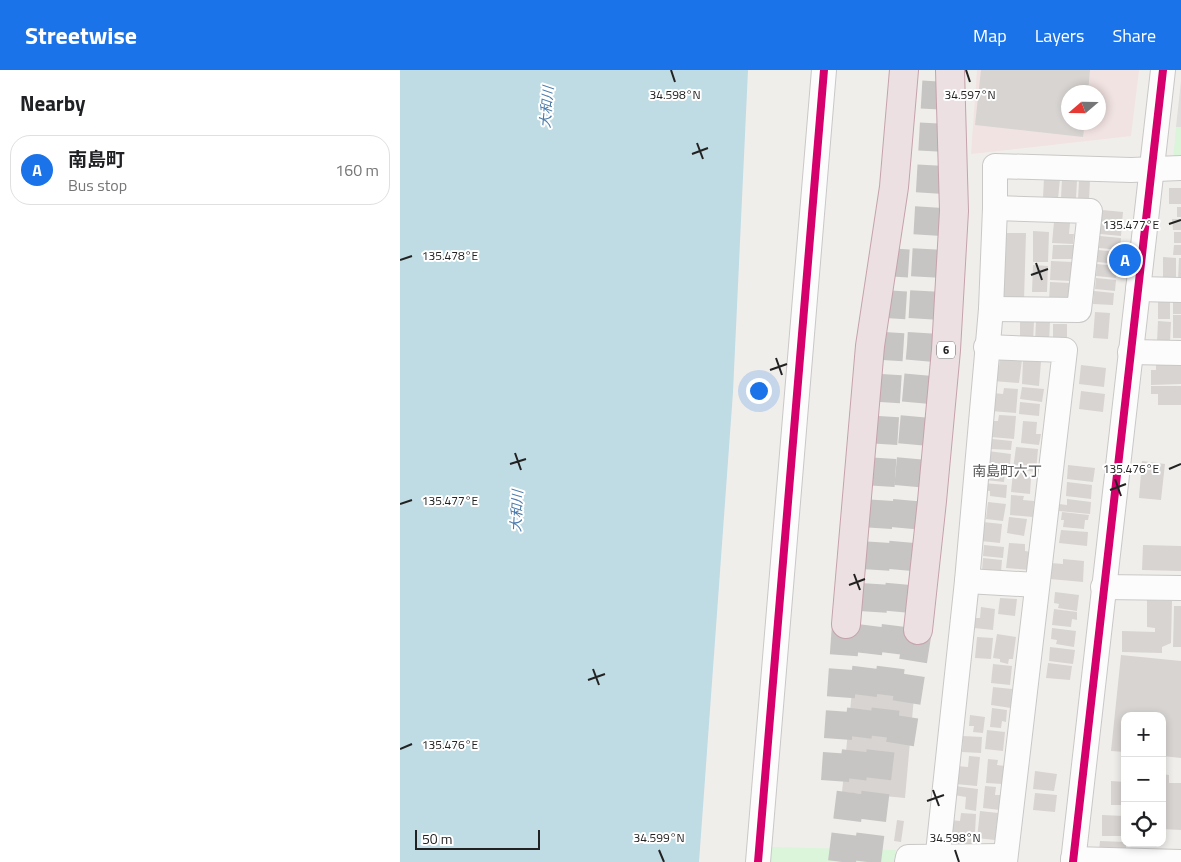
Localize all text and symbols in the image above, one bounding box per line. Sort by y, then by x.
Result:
text: Streetwise [25,17,137,53]
text: Map [973,22,1007,49]
text: Layers [1035,22,1084,49]
text: Share [1112,22,1156,49]
water label: 大和川 [534,83,558,129]
text: 34.598°N [649,85,701,104]
text: 34.597°N [944,85,996,104]
north arrow [1061,85,1106,130]
text: Nearby [20,87,85,119]
text: 南島町 [68,144,125,173]
text: A [32,158,42,182]
text: 160 m [335,158,379,182]
text: Bus stop [68,173,127,197]
text: 135.477°E [1103,215,1159,234]
pin: A [1109,241,1141,279]
text: 135.478°E [422,246,478,265]
road number: 6 [937,342,955,358]
your location [746,378,772,404]
text: 135.476°E [1103,459,1159,478]
district label: 南島町六丁 [972,460,1042,481]
water label: 大和川 [504,487,528,533]
text: 135.477°E [422,491,478,510]
map controls [1121,712,1166,847]
button: + [1121,712,1166,757]
text: 135.476°E [422,735,478,754]
button: − [1121,757,1166,802]
button: locate [1121,802,1166,847]
scale bar [415,827,540,850]
text: 50 m [422,828,452,849]
text: 34.599°N [633,828,685,847]
text: 34.598°N [929,828,981,847]

